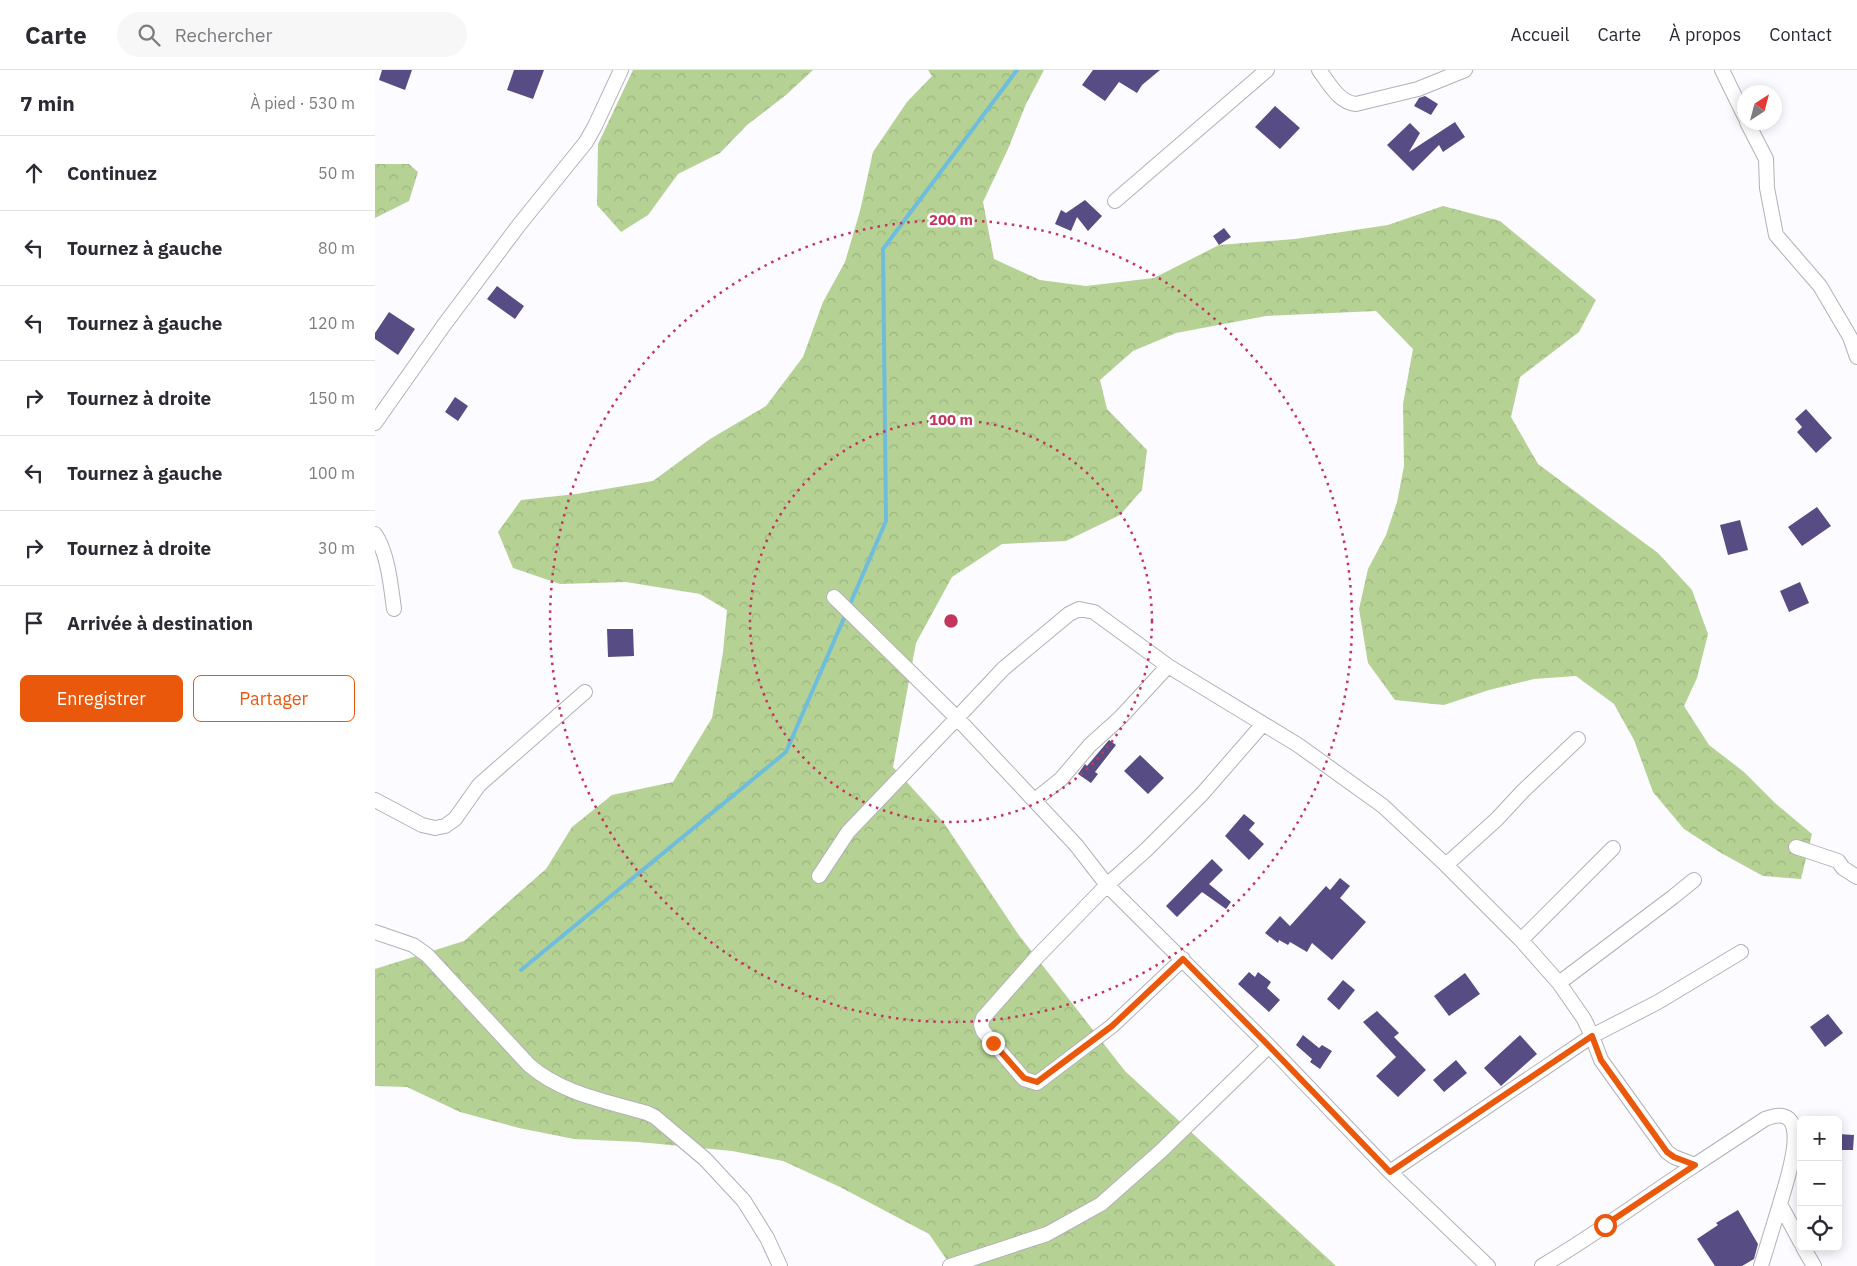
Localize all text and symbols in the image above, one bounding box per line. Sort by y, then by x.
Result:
search box [117,12,467,57]
text: Carte [25,19,87,51]
icon: search [135,21,163,49]
text: Rechercher [175,23,272,47]
text: Accueil [1510,23,1569,46]
text: Carte [1597,23,1641,46]
text: À propos [1669,23,1741,46]
text: Contact [1769,23,1832,46]
north arrow [1737,85,1782,130]
text: 7 min [20,89,75,117]
text: À pied · 530 m [250,93,355,113]
icon: ahead [20,159,48,187]
text: Continuez [67,161,157,185]
text: 50 m [318,163,355,183]
text: 200 m [929,210,973,229]
icon: left [20,234,48,262]
text: Tournez à gauche [67,236,223,260]
text: 80 m [318,238,355,258]
icon: left [20,309,48,337]
text: Tournez à gauche [67,311,223,335]
text: 120 m [308,313,355,333]
icon: right [20,384,48,412]
text: Tournez à droite [67,386,211,410]
text: 150 m [308,388,355,408]
text: 100 m [929,410,973,429]
icon: left [20,459,48,487]
text: Tournez à gauche [67,461,223,485]
text: 100 m [308,463,355,483]
icon: right [20,534,48,562]
text: Tournez à droite [67,536,211,560]
text: 30 m [318,538,355,558]
icon: arrive [20,609,48,637]
text: Arrivée à destination [67,611,253,635]
centre of rings [942,612,960,630]
button: Enregistrer [20,675,183,722]
button: Partager [193,675,355,722]
route end [982,1032,1005,1055]
map controls [1797,1116,1842,1251]
button: + [1797,1116,1842,1161]
button: − [1797,1161,1842,1206]
button: locate [1797,1206,1842,1251]
route start [1594,1214,1617,1237]

